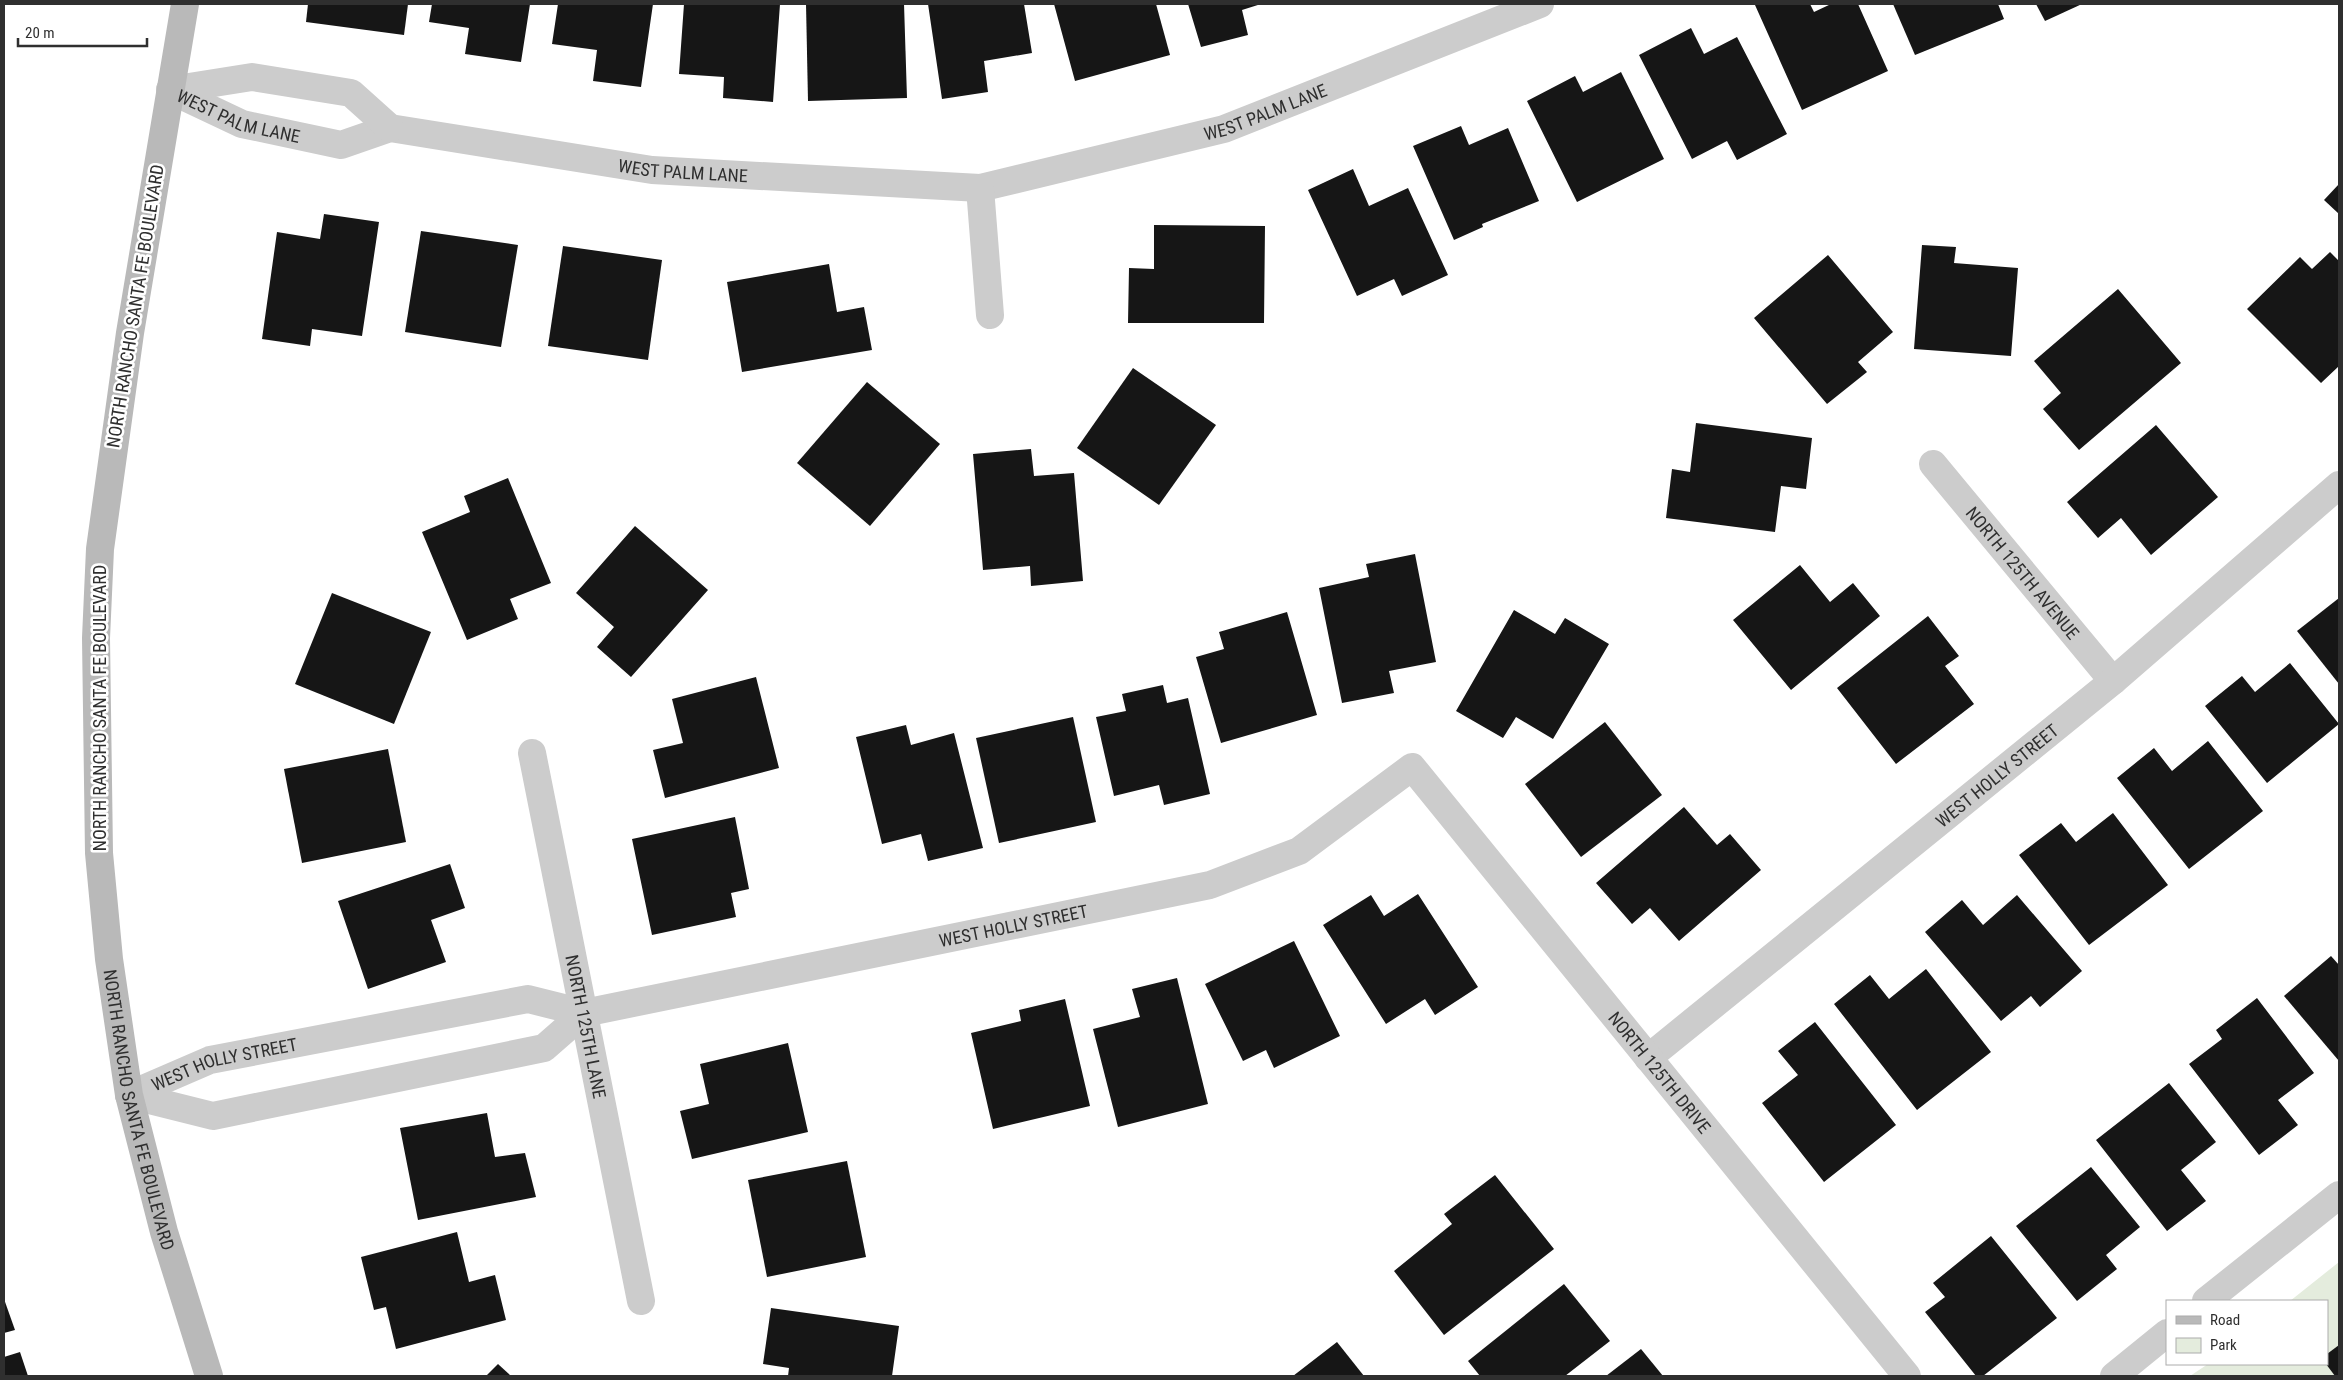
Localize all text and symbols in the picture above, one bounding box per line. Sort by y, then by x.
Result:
scale bar [18,15,146,47]
text: 20 m [25,24,55,42]
street label: WEST PALM LANE [1202,79,1330,144]
street label: WEST PALM LANE [174,84,302,147]
street label: WEST PALM LANE [617,154,748,186]
street label: NORTH RANCHO SANTA FE BOULEVARD [102,163,168,449]
street label: NORTH 125TH AVENUE [1962,502,2084,643]
street label: NORTH RANCHO SANTA FE BOULEVARD [89,565,110,851]
street label: WEST HOLLY STREET [1931,719,2062,831]
street label: WEST HOLLY STREET [937,900,1090,951]
street label: NORTH 125TH LANE [562,953,611,1100]
street label: NORTH RANCHO SANTA FE BOULEVARD [100,968,179,1253]
street label: NORTH 125TH DRIVE [1604,1007,1716,1137]
street label: WEST HOLLY STREET [148,1033,299,1095]
legend [2166,1300,2328,1365]
text: Road [2210,1311,2240,1329]
text: Park [2210,1336,2237,1354]

